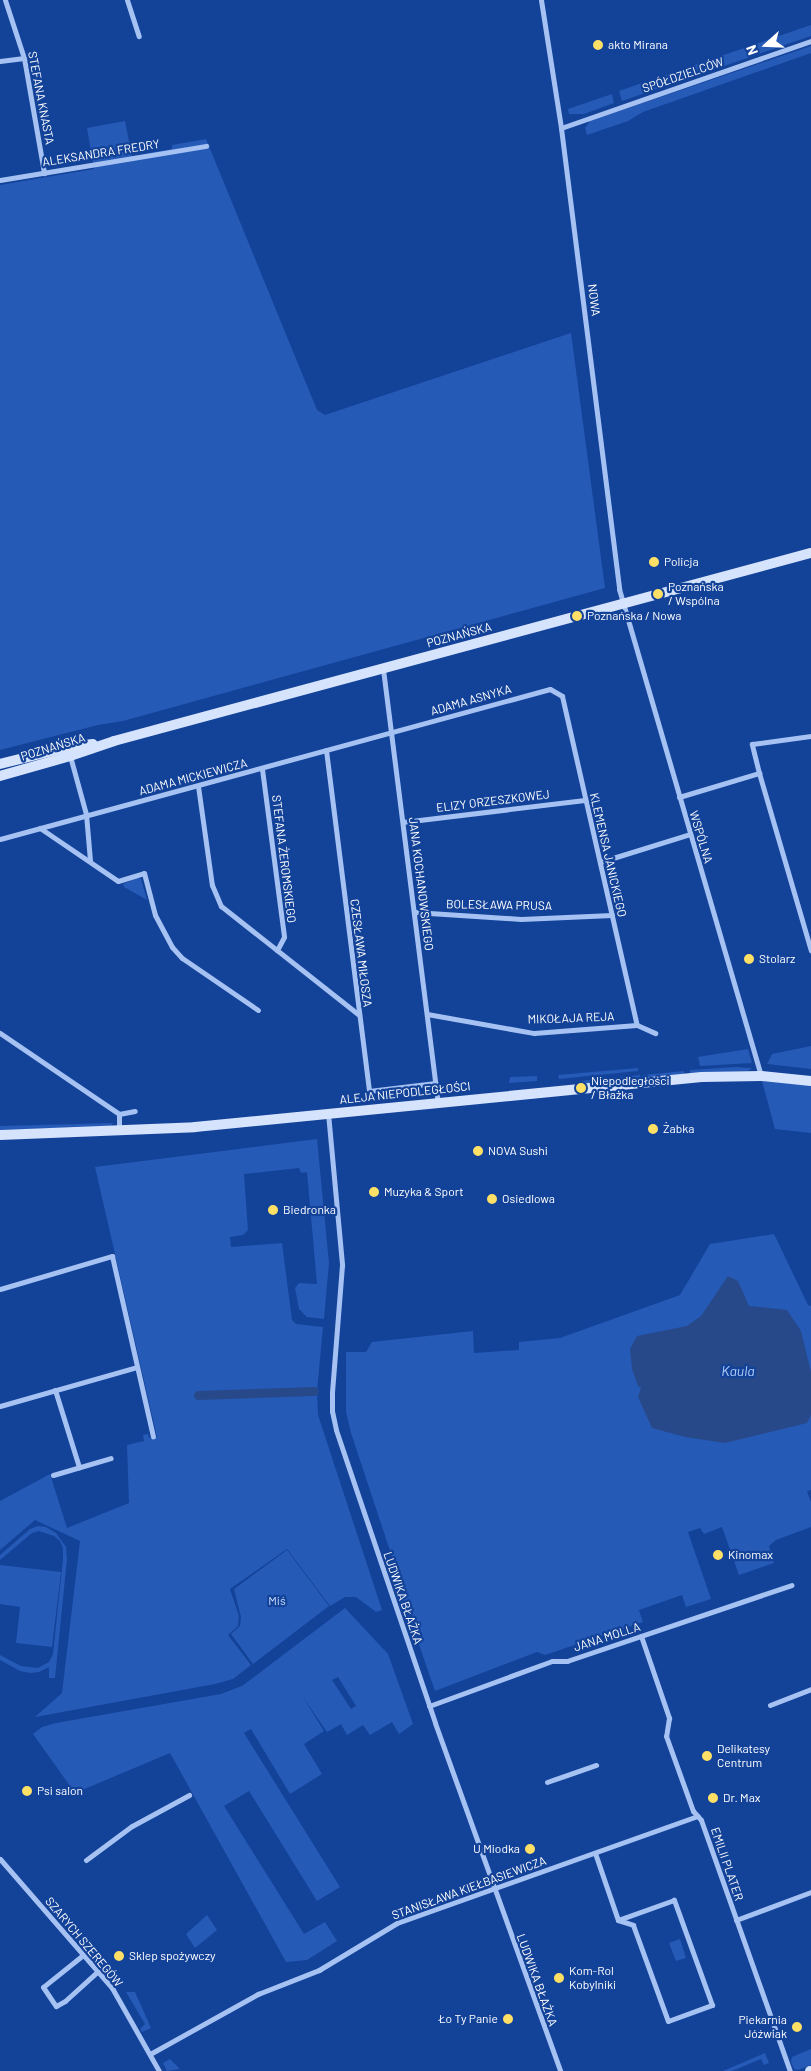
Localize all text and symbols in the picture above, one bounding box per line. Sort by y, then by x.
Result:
north arrow [741,20,791,70]
place label: akto Mirana [608,38,668,52]
marker: akto Mirana [592,39,604,51]
text: N [742,43,761,58]
street label: STEFANA KNASTA [25,50,57,146]
street label: SPÓŁDZIELCÓW [640,54,726,96]
street label: ALEKSANDRA FREDRY [41,137,161,169]
street label: NOWA [585,283,603,317]
place label: Policja [664,555,699,569]
marker: Policja [648,556,660,568]
place label: Poznańska / Wspólna [668,580,724,608]
marker: Poznańska / Wspólna [652,588,664,600]
place label: Poznańska / Nowa [587,609,681,623]
marker: Poznańska / Nowa [571,610,583,622]
street label: POZNAŃSKA [425,619,493,651]
street label: ADAMA ASNYKA [429,682,513,718]
street label: POZNAŃSKA [19,730,87,764]
street label: ADAMA MICKIEWICZA [137,756,249,798]
street label: ELIZY ORZESZKOWEJ [435,787,551,815]
street label: KLEMENSA JANICKIEGO [587,791,629,919]
street label: STEFANA ŻEROMSKIEGO [269,794,299,924]
street label: WSPÓLNA [686,809,716,865]
street label: JANA KOCHANOWSKIEGO [406,816,436,952]
street label: BOLESŁAWA PRUSA [446,897,552,913]
street label: CZESŁAWA MIŁOSZA [347,898,375,1008]
place label: Stolarz [759,952,795,966]
marker: Stolarz [743,953,755,965]
street label: MIKOŁAJA REJA [527,1009,615,1027]
place label: Niepodległości / Błażka [591,1074,670,1102]
street label: ALEJA NIEPODLEGŁOŚCI [339,1079,471,1107]
marker: Niepodległości / Błażka [575,1082,587,1094]
place label: Żabka [663,1122,694,1136]
marker: Żabka [647,1123,659,1135]
place label: NOVA Sushi [488,1144,548,1158]
marker: NOVA Sushi [472,1145,484,1157]
place label: Muzyka & Sport [384,1185,464,1199]
marker: Muzyka & Sport [368,1186,380,1198]
place label: Osiedlowa [502,1192,555,1206]
marker: Osiedlowa [486,1193,498,1205]
place label: Biedronka [283,1203,336,1217]
marker: Biedronka [267,1204,279,1216]
water label: Kaula [721,1363,755,1379]
place label: Kinomax [728,1548,773,1562]
marker: Kinomax [712,1549,724,1561]
street label: LUDWIKA BŁAŻKA [380,1550,426,1646]
park label: Miś [268,1594,286,1608]
street label: JANA MOLLA [572,1619,642,1655]
place label: Delikatesy Centrum [717,1742,770,1770]
marker: Delikatesy Centrum [701,1750,713,1762]
place label: Psi salon [37,1784,83,1798]
marker: Psi salon [21,1785,33,1797]
place label: Dr. Max [723,1791,761,1805]
marker: Dr. Max [707,1792,719,1804]
street label: EMILII PLATER [708,1825,746,1903]
place label: U Miodka [473,1842,520,1856]
marker: U Miodka [524,1843,536,1855]
street label: STANISŁAWA KIEŁBASIEWICZA [390,1853,548,1923]
street label: SZARYCH SZEREGÓW [42,1894,126,1990]
street label: LUDWIKA BŁAŻKA [514,1932,560,2028]
place label: Sklep spożywczy [129,1949,216,1963]
marker: Sklep spożywczy [113,1950,125,1962]
place label: Kom-Rol Kobylniki [569,1964,616,1992]
marker: Kom-Rol Kobylniki [553,1972,565,1984]
place label: Ło Ty Panie [438,2012,498,2026]
marker: Ło Ty Panie [502,2013,514,2025]
place label: Piekarnia Jóźwiak [738,2013,787,2041]
marker: Piekarnia Jóźwiak [791,2021,803,2033]

